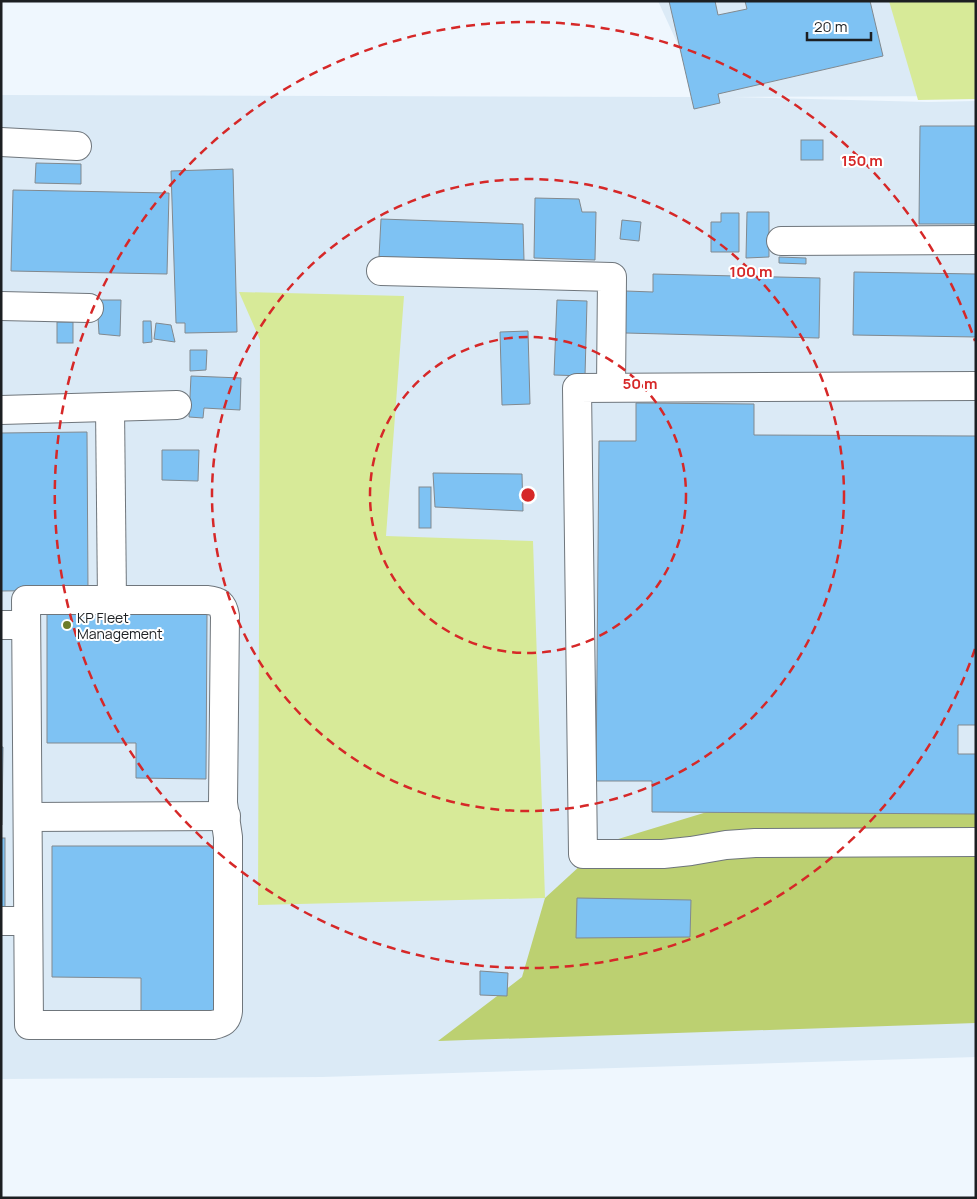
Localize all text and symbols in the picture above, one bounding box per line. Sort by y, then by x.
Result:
scale bar [807,10,871,42]
text: 20 m [814,16,847,37]
text: 150 m [841,150,883,171]
text: 100 m [730,261,772,282]
text: 50 m [622,373,658,394]
centre of rings [519,486,537,504]
place label: KP Fleet Management [77,608,163,643]
marker: KP Fleet Management [61,619,73,631]

